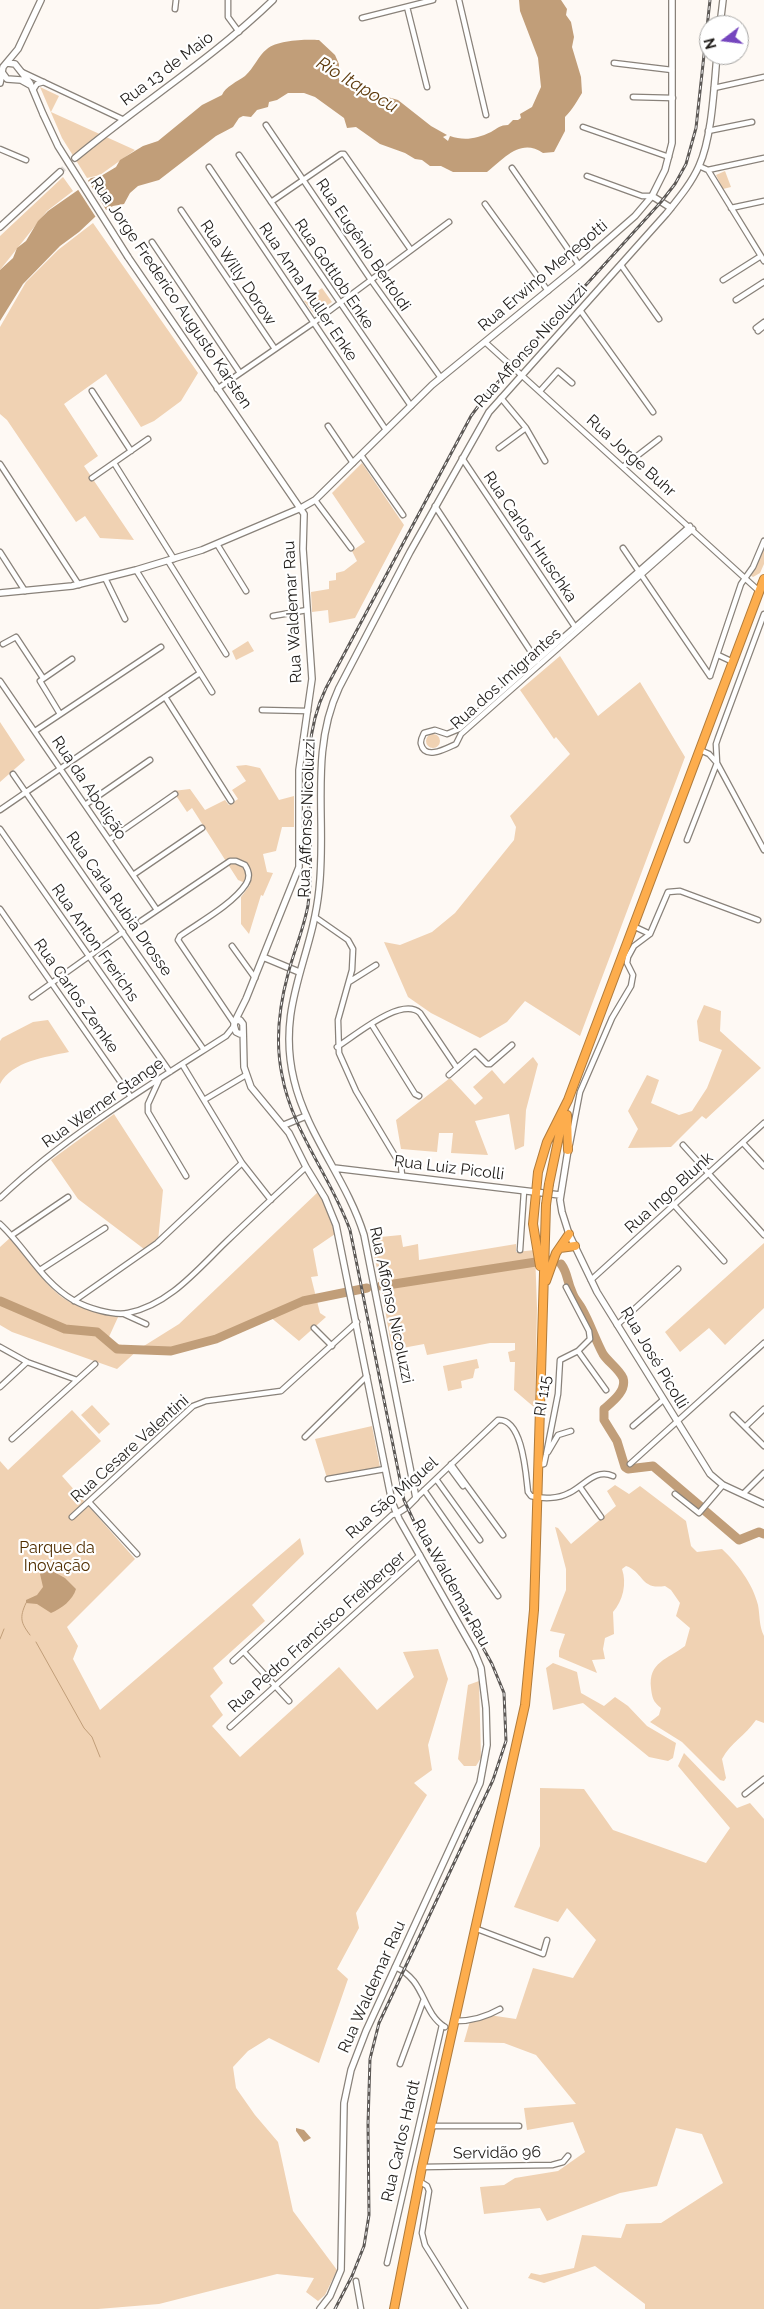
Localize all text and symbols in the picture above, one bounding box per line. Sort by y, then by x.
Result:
north arrow [699,15,749,65]
street label: Rua 13 de Maio [117,28,217,110]
text: N [701,36,720,51]
water label: Rio Itapocu [312,52,402,118]
street label: Rua Jorge Frederico Augusto Karsten [86,174,256,412]
street label: Rua Eugênio Bertoldi [312,175,414,315]
street label: Rua Gottlob Enke [290,215,378,333]
street label: Rua Erwino Menegotti [474,216,612,336]
street label: Rua Willy Dorow [196,217,280,329]
street label: Rua Anna Muller Enke [255,219,361,365]
street label: Rua Affonso Nicoluzzi [470,280,592,412]
street label: Rua Jorge Buhr [582,411,680,501]
street label: Rua Carlos Hruschka [479,468,581,606]
street label: Rua Waldemar Rau [280,540,306,684]
street label: Rua dos Imigrantes [447,624,565,734]
street label: Rua da Abolição [47,733,131,843]
street label: Rua Affonso Nicoluzzi [295,738,319,898]
street label: Rua Carla Rubia Drosse [62,828,176,980]
street label: Rua Anton Frerichs [47,880,143,1006]
street label: Rua Carlos Zemke [29,935,123,1057]
street label: Rua Werner Stange [39,1054,167,1152]
street label: Rua Ingo Blunk [621,1148,717,1238]
street label: Rua Luiz Picolli [393,1152,505,1184]
street label: Rua Affonso Nicoluzzi [365,1225,417,1385]
street label: Rua José Picolli [616,1304,692,1412]
street label: RI 115 [531,1374,555,1418]
street label: Rua Cesare Valentini [67,1391,193,1507]
street label: Rua São Miguel [342,1453,442,1543]
street label: Rua Waldemar Rau [408,1516,494,1650]
park label: Parque da Inovação [19,1538,95,1576]
street label: Rua Pedro Francisco Freiberger [224,1547,410,1717]
street label: Rua Waldemar Rau [334,1918,410,2056]
street label: Rua Carlos Hardt [378,2078,424,2204]
street label: Servidão 96 [453,2143,541,2163]

